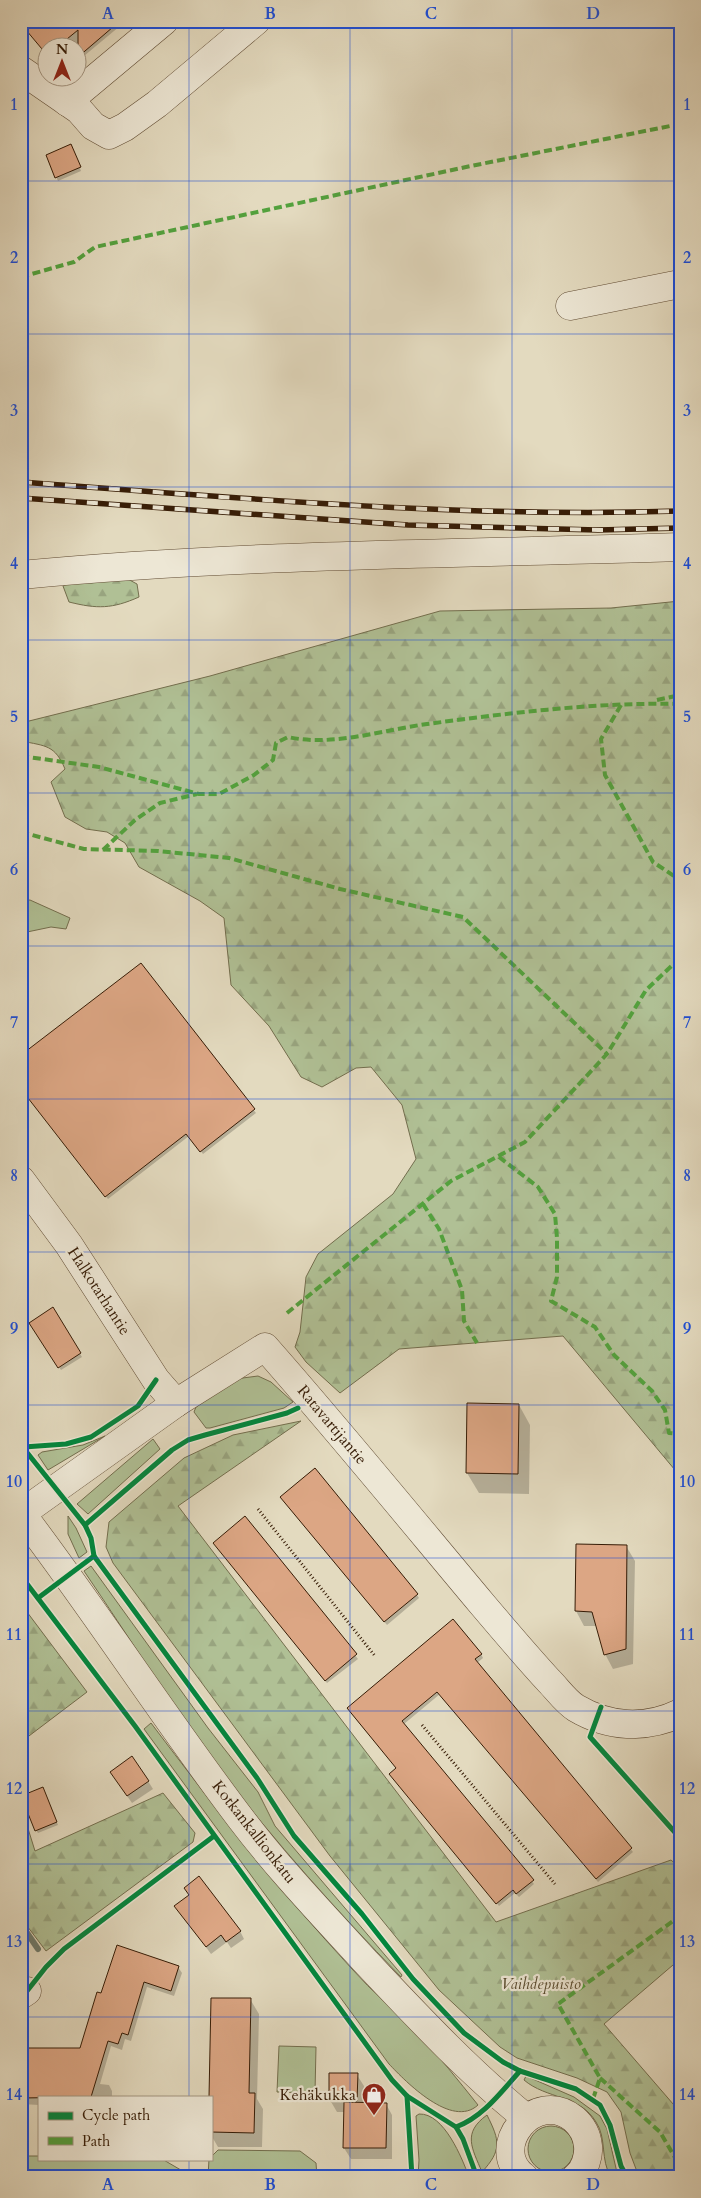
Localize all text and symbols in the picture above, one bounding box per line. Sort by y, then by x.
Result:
text: A [102,3,114,25]
text: B [264,3,276,25]
text: C [425,3,437,25]
text: D [586,3,600,25]
north arrow [38,38,88,88]
text: N [56,40,68,59]
text: 1 [10,94,18,116]
text: 1 [683,94,691,116]
text: 2 [10,247,18,269]
text: 2 [683,247,691,269]
text: 3 [10,400,18,422]
text: 3 [683,400,691,422]
text: 4 [10,553,18,575]
text: 4 [683,553,691,575]
text: 5 [10,706,18,728]
text: 5 [683,706,691,728]
text: 6 [10,859,18,881]
text: 6 [683,859,691,881]
text: 7 [10,1012,18,1034]
text: 7 [683,1012,691,1034]
text: 8 [10,1165,18,1187]
text: 8 [683,1165,691,1187]
street label: Halkotarhantie [62,1243,136,1339]
text: 9 [10,1318,18,1340]
text: 9 [683,1318,691,1340]
street label: Ratavartijantie [292,1381,372,1469]
text: 10 [6,1471,22,1493]
text: 10 [679,1471,695,1493]
text: 11 [6,1624,22,1646]
text: 11 [679,1624,695,1646]
street label: Kotkankallionkatu [207,1776,301,1888]
text: 12 [6,1778,22,1800]
text: 12 [679,1778,695,1800]
text: 13 [6,1931,22,1953]
text: 13 [679,1931,695,1953]
park label: Vaihdepuisto [501,1973,581,1995]
shop icon: Kehäkukka [361,2082,387,2116]
text: 14 [6,2084,22,2106]
place label: Kehäkukka [280,2084,356,2106]
text: 14 [679,2084,695,2106]
legend [38,2096,212,2160]
text: Cycle path [82,2105,151,2125]
text: Path [82,2131,111,2151]
text: A [102,2174,114,2196]
text: B [264,2174,276,2196]
text: C [425,2174,437,2196]
text: D [586,2174,600,2196]

